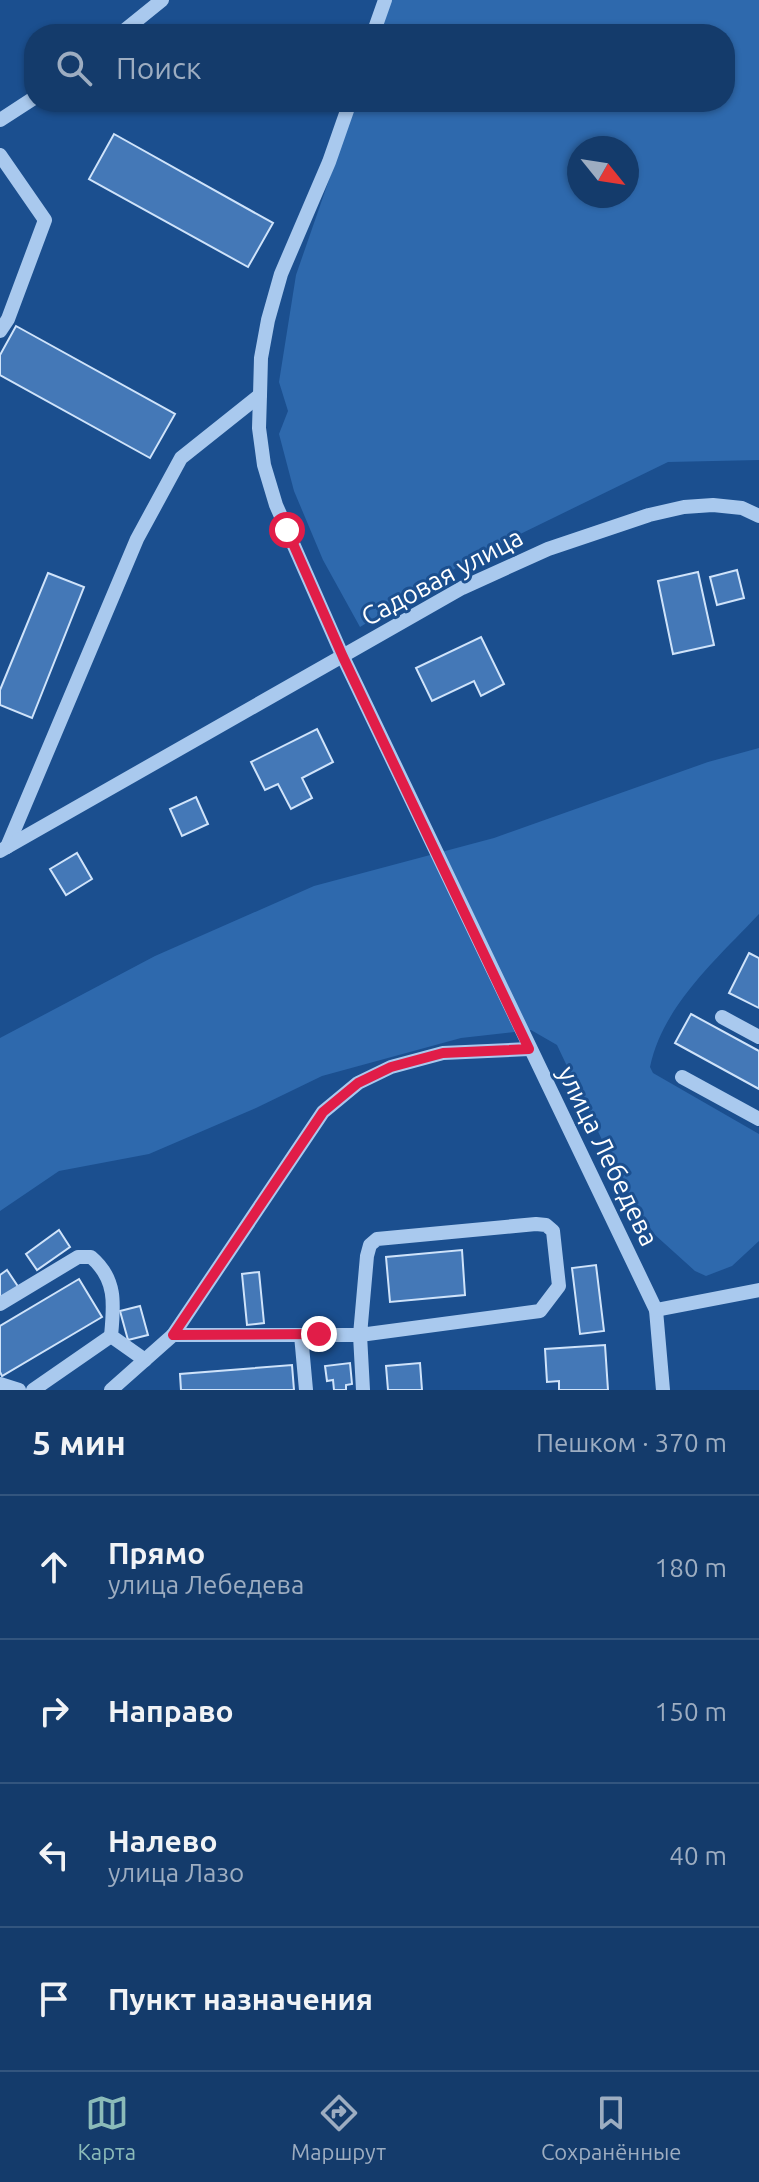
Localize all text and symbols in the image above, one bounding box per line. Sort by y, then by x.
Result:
search box [24,24,735,112]
icon: search [52,46,96,90]
text: Поиск [116,51,201,85]
north arrow [567,136,639,208]
route start [269,512,305,548]
street label: Садовая улица [356,522,527,631]
street label: улица Лебедева [552,1061,665,1250]
route end [301,1316,337,1352]
text: 5 мин [32,1423,126,1461]
text: Пешком · 370 m [536,1428,727,1457]
text: Прямо [108,1536,205,1570]
icon: ahead [32,1545,76,1589]
text: 180 m [655,1553,727,1582]
text: улица Лебедева [108,1570,304,1599]
icon: right [32,1689,76,1733]
text: Направо [108,1694,234,1728]
text: 150 m [655,1697,727,1726]
text: Налево [108,1824,218,1858]
icon: left [32,1833,76,1877]
text: 40 m [669,1841,727,1870]
text: улица Лазо [108,1858,244,1887]
icon: arrive [32,1977,76,2021]
text: Пункт назначения [108,1982,373,2016]
tab: Карта [77,2091,136,2164]
tab: Маршрут [291,2091,386,2164]
tab: Сохранённые [541,2091,682,2164]

